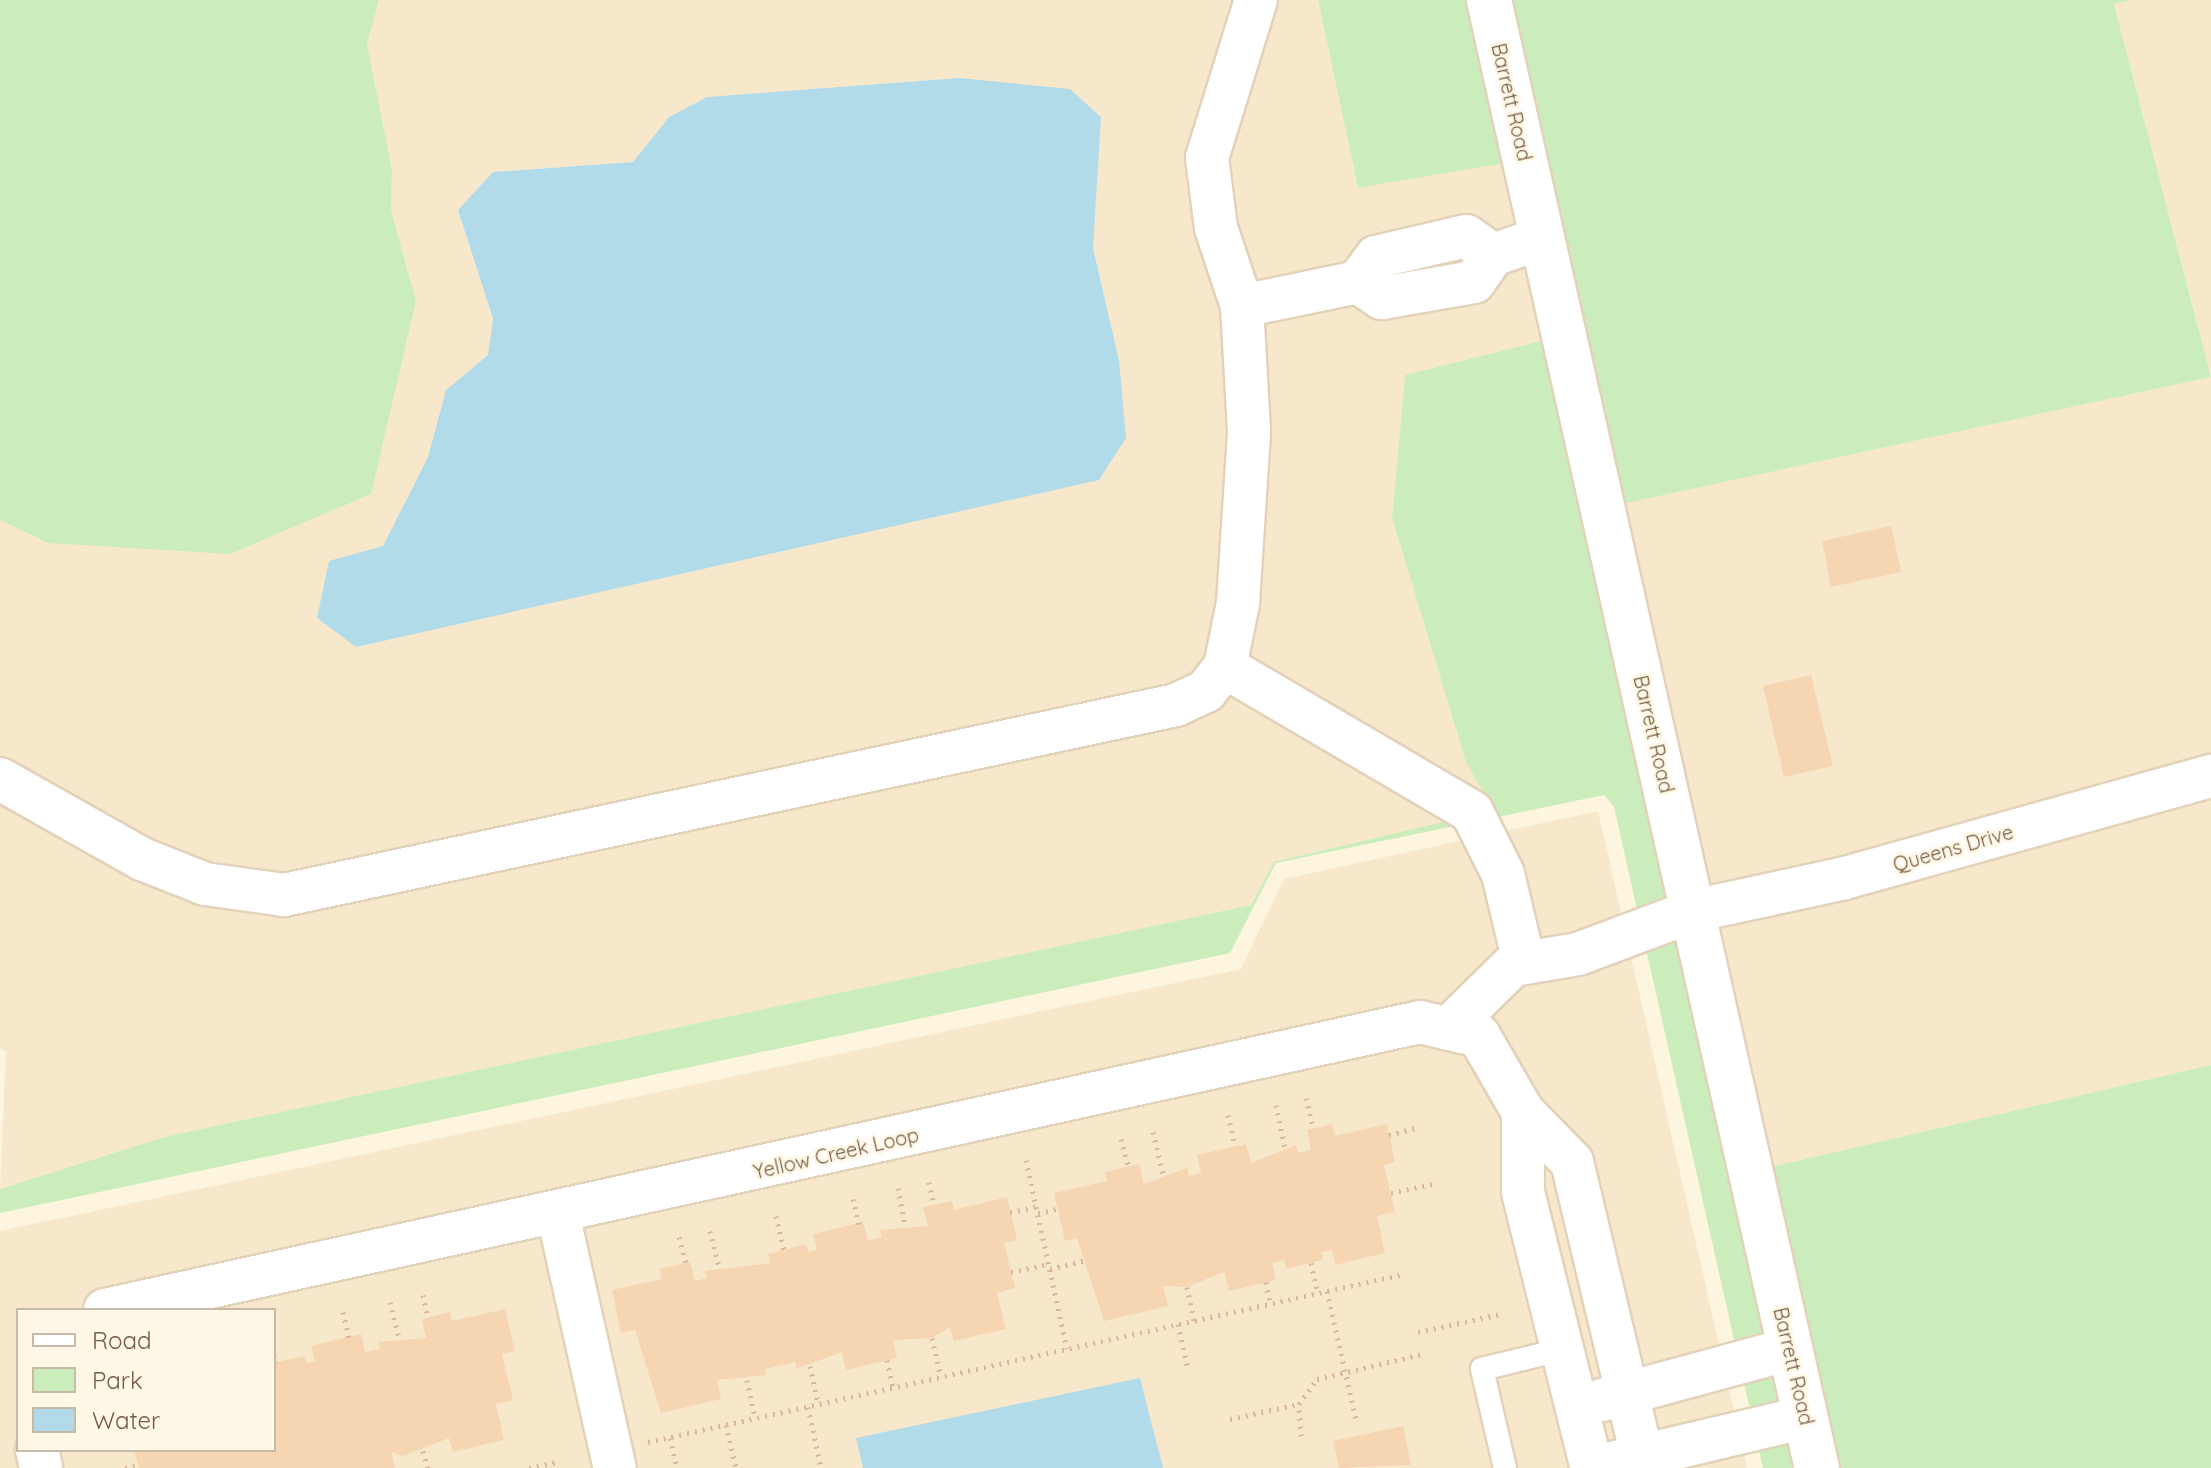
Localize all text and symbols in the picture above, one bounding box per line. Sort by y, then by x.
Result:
street label: Barrett Road [1487,41,1537,163]
street label: Barrett Road [1629,673,1679,795]
street label: Queens Drive [1890,819,2016,877]
street label: Yellow Creek Loop [751,1122,921,1184]
street label: Barrett Road [1769,1305,1819,1427]
legend [16,1308,276,1452]
text: Road [92,1325,152,1355]
text: Park [92,1365,143,1395]
text: Water [92,1405,160,1435]

